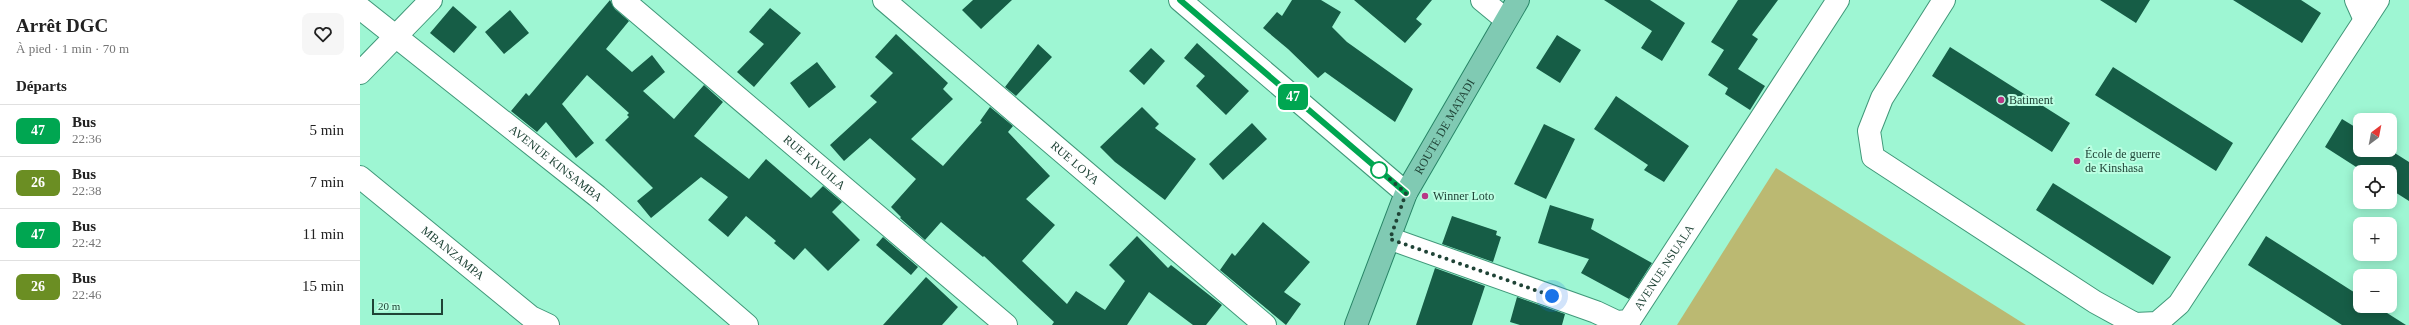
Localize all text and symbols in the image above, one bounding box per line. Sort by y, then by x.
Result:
button: heart [302,13,344,55]
text: Arrêt DGC [16,15,108,36]
text: À pied · 1 min · 70 m [16,41,129,56]
street label: ROUTE DE MATADI [1411,76,1478,177]
text: Départs [16,78,67,94]
line badge: 47 [1275,84,1311,110]
text: 47 [1286,89,1300,104]
place label: Batiment [2009,93,2054,107]
marker: Batiment [1996,95,2006,105]
north arrow [2353,113,2397,157]
map controls [2353,113,2397,313]
text: Bus [72,114,96,130]
text: 5 min [309,122,344,138]
street label: AVENUE KINSAMBA [507,122,606,205]
text: 47 [31,123,45,138]
text: 22:36 [72,131,102,146]
street label: RUE KIVUILA [780,132,849,193]
street label: RUE LOYA [1048,138,1102,188]
place label: École de guerre de Kinshasa [2085,147,2160,175]
marker: École de guerre de Kinshasa [2072,156,2082,166]
unlabelled marker [1370,161,1388,179]
button: locate [2353,165,2397,209]
text: Bus [72,166,96,182]
text: 7 min [309,174,344,190]
text: 26 [31,175,45,190]
text: 22:38 [72,183,102,198]
place label: Winner Loto [1433,189,1494,203]
marker: Winner Loto [1420,191,1430,201]
button: + [2353,217,2397,261]
text: Bus [72,218,96,234]
street label: AVENUE NSUALA [1631,221,1697,313]
street label: MBANZAMPA [419,223,487,283]
text: 11 min [302,226,344,242]
text: 47 [31,227,45,242]
text: 22:42 [72,235,102,250]
button: − [2353,269,2397,313]
text: Bus [72,270,96,286]
text: 15 min [302,278,344,294]
text: 26 [31,279,45,294]
your location [1542,286,1562,306]
text: 22:46 [72,287,102,302]
scale bar [372,297,443,316]
text: 20 m [378,300,400,312]

